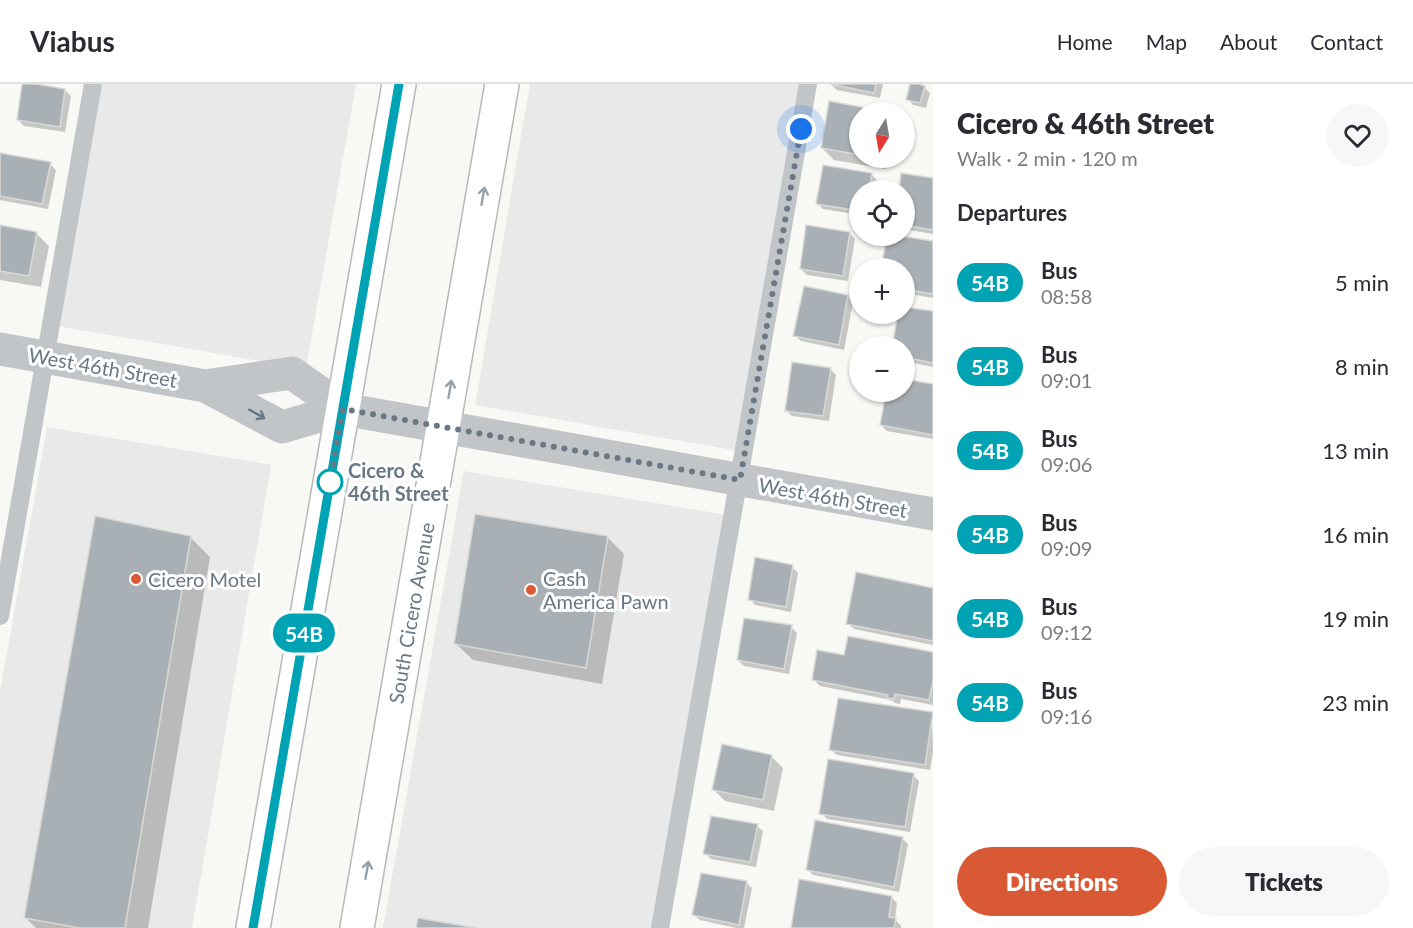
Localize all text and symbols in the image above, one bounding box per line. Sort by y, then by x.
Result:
text: Viabus [30,24,115,58]
text: Home [1057,29,1113,54]
text: Map [1146,29,1187,54]
text: About [1220,29,1277,54]
text: Contact [1310,29,1383,54]
north arrow [849,102,915,168]
map controls [849,102,915,402]
button: heart [1326,104,1389,167]
text: Cicero & 46th Street [957,106,1214,140]
your location [786,114,816,144]
text: Walk · 2 min · 120 m [957,146,1138,170]
button: locate [849,180,915,246]
one-way arrow [478,187,489,207]
text: Departures [957,199,1067,226]
text: Bus [1041,257,1077,284]
button: + [849,258,915,324]
text: 5 min [1335,269,1389,296]
text: 54B [971,270,1009,295]
text: 08:58 [1041,284,1092,308]
button: − [849,336,915,402]
text: Bus [1041,341,1077,368]
street label: West 46th Street [27,342,179,392]
text: 8 min [1335,353,1389,380]
text: 54B [971,354,1009,379]
text: 09:01 [1041,368,1092,392]
one-way arrow [445,379,456,399]
one-way arrow [247,409,265,420]
text: Bus [1041,425,1077,452]
text: 13 min [1322,437,1389,464]
text: 54B [971,438,1009,463]
text: 09:06 [1041,452,1092,476]
place label: Cicero & 46th Street [348,458,449,505]
marker: Cicero & 46th Street [317,469,343,495]
street label: West 46th Street [757,472,909,522]
text: Bus [1041,509,1077,536]
street label: South Cicero Avenue [383,520,439,706]
text: 16 min [1322,521,1389,548]
text: 54B [971,522,1009,547]
text: 09:09 [1041,536,1092,560]
place label: Cash America Pawn [543,566,669,613]
place label: Cicero Motel [148,567,261,591]
marker: Cicero Motel [129,572,143,586]
marker: Cash America Pawn [524,583,538,597]
text: Bus [1041,593,1077,620]
text: 19 min [1322,605,1389,632]
text: 54B [971,606,1009,631]
line badge: 54B [270,614,338,652]
text: 09:12 [1041,620,1092,644]
text: 54B [285,621,323,646]
text: Bus [1041,677,1077,704]
text: 23 min [1322,689,1389,716]
text: 54B [971,690,1009,715]
text: 09:16 [1041,704,1092,728]
button: Directions [957,847,1167,916]
button: Tickets [1179,847,1389,916]
one-way arrow [362,861,373,881]

